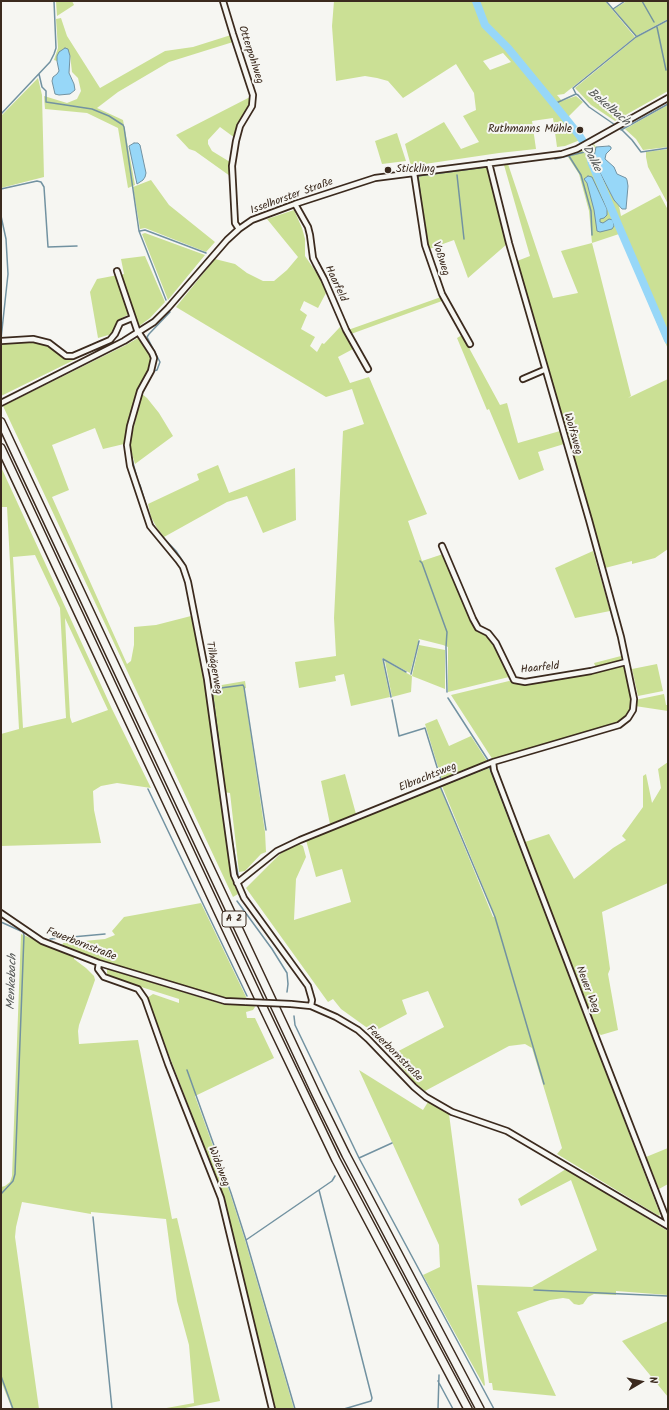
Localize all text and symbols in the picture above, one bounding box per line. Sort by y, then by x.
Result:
street label: Otterpohlweg [234,24,266,86]
water label: Bekelbach [584,86,632,130]
place label: Ruthmanns Mühle [488,123,572,137]
marker: Ruthmanns Mühle [575,125,585,135]
water label: Dalke [578,144,604,174]
place label: Stickling [396,163,435,177]
marker: Stickling [383,165,393,175]
street label: Isselhorster Straße [249,176,335,218]
street label: Voßweg [428,240,452,278]
street label: Haarfeld [321,264,349,304]
street label: Wolfsweg [560,412,584,456]
street label: Tilhägerweg [202,640,224,696]
street label: Haarfeld [520,660,560,678]
street label: Elbrachtsweg [397,760,459,796]
road number: A 2 [222,911,246,927]
street label: Feuerbornstraße [44,926,118,964]
water label: Menkebach [5,954,21,1010]
street label: Neuer Weg [572,965,602,1015]
street label: Feuerbornstraße [363,1023,425,1085]
street label: Wideiweg [204,1145,232,1189]
north arrow [621,1362,661,1402]
text: N [643,1375,662,1385]

